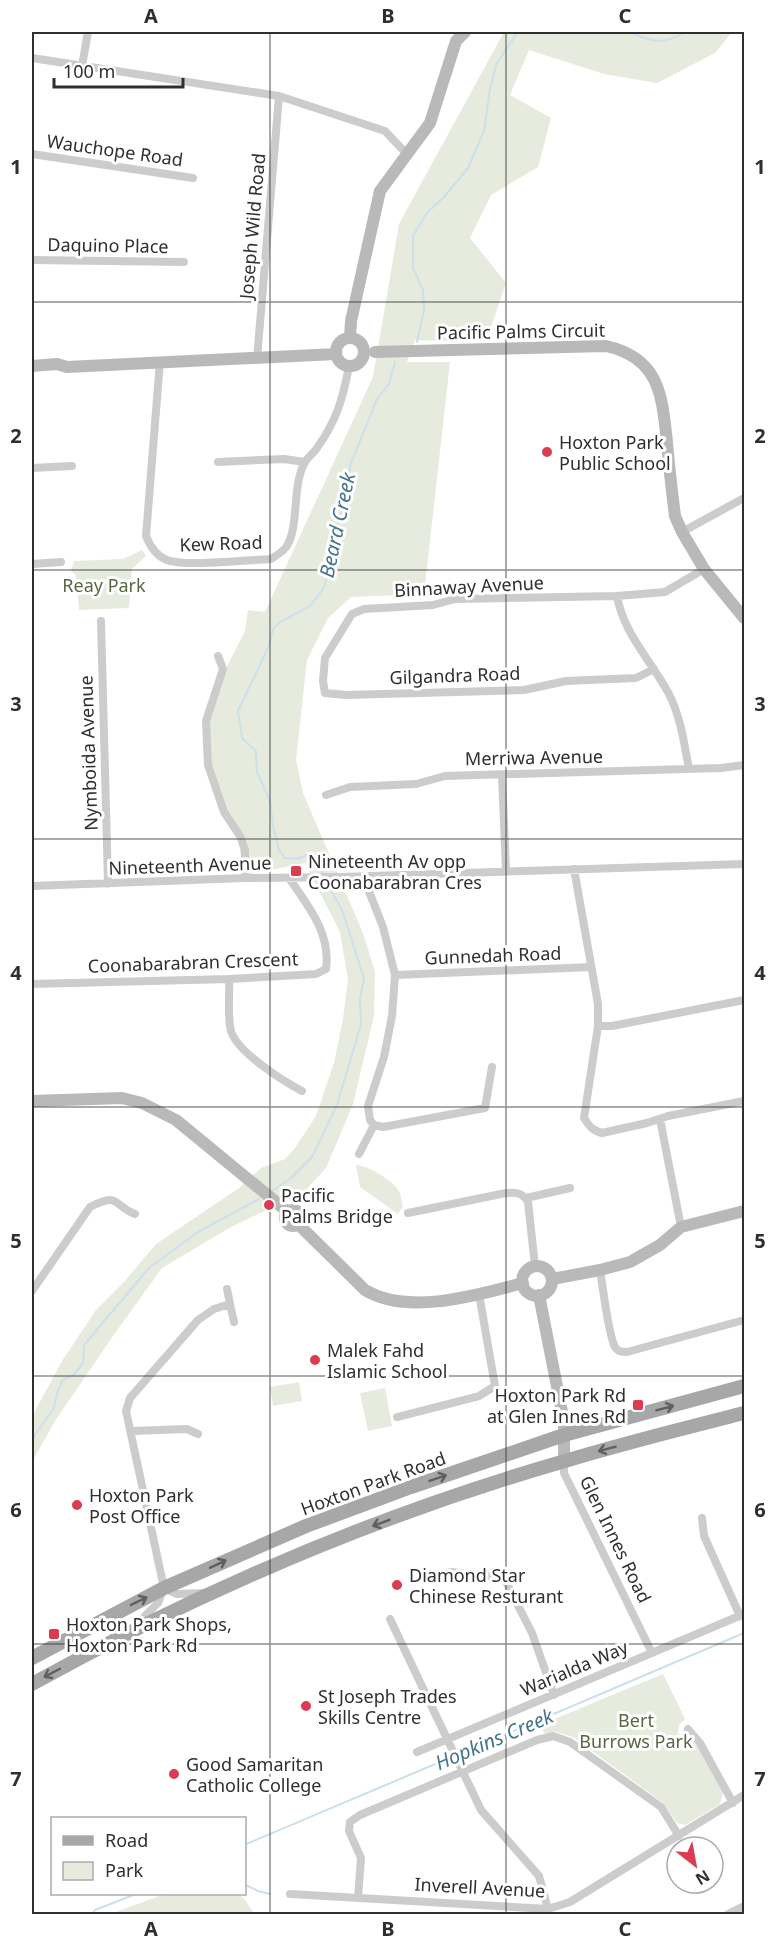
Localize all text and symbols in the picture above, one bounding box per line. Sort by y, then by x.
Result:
text: A [144,2,158,29]
text: B [381,2,395,29]
text: C [619,2,632,29]
scale bar [54,51,183,89]
text: 100 m [63,59,115,83]
street label: Wauchope Road [45,129,185,171]
street label: Joseph Wild Road [233,152,270,302]
text: 1 [10,153,22,180]
text: 1 [754,153,766,180]
street label: Daquino Place [47,232,169,258]
street label: Pacific Palms Circuit [437,318,606,344]
text: 2 [10,422,22,449]
text: 2 [754,422,766,449]
place label: Hoxton Park Public School [559,430,671,475]
marker: Hoxton Park Public School [540,445,554,459]
water label: Beard Creek [313,469,362,580]
street label: Kew Road [179,530,263,556]
street label: Binnaway Avenue [393,570,545,602]
park label: Reay Park [62,573,146,597]
street label: Gilgandra Road [389,661,521,689]
street label: Nymboida Avenue [73,675,103,831]
text: 3 [10,690,22,717]
text: 3 [754,690,766,717]
street label: Merriwa Avenue [465,744,603,770]
place label: Nineteenth Av opp Coonabarabran Cres [308,849,482,894]
street label: Nineteenth Avenue [108,850,272,880]
marker: Nineteenth Av opp Coonabarabran Cres [289,864,303,878]
street label: Gunnedah Road [424,941,562,969]
street label: Coonabarabran Crescent [87,946,299,978]
text: 4 [10,959,22,986]
text: 4 [754,959,766,986]
place label: Pacific Palms Bridge [281,1183,393,1228]
marker: Pacific Palms Bridge [262,1198,276,1212]
text: 5 [10,1227,22,1254]
text: 5 [754,1227,766,1254]
place label: Malek Fahd Islamic School [327,1338,447,1383]
marker: Malek Fahd Islamic School [308,1353,322,1367]
place label: Hoxton Park Rd at Glen Innes Rd [487,1383,626,1428]
marker: Hoxton Park Rd at Glen Innes Rd [631,1398,645,1412]
one-way arrow [655,1401,674,1413]
one-way arrow [597,1444,616,1456]
street label: Hoxton Park Road [297,1446,449,1520]
one-way arrow [428,1471,447,1482]
street label: Glen Innes Road [575,1471,657,1607]
place label: Hoxton Park Post Office [89,1483,194,1528]
text: 6 [10,1496,22,1523]
text: 6 [754,1496,766,1523]
marker: Hoxton Park Post Office [70,1498,84,1512]
one-way arrow [373,1518,391,1529]
one-way arrow [208,1557,226,1569]
place label: Diamond Star Chinese Resturant [409,1563,564,1608]
marker: Diamond Star Chinese Resturant [390,1578,404,1592]
one-way arrow [129,1595,147,1606]
place label: Hoxton Park Shops, Hoxton Park Rd [66,1612,232,1657]
marker: Hoxton Park Shops, Hoxton Park Rd [47,1627,61,1641]
street label: Warialda Way [516,1634,632,1701]
one-way arrow [44,1668,62,1679]
place label: St Joseph Trades Skills Centre [318,1684,457,1729]
marker: St Joseph Trades Skills Centre [299,1699,313,1713]
water label: Hopkins Creek [431,1702,558,1776]
park label: Bert Burrows Park [579,1708,693,1753]
place label: Good Samaritan Catholic College [186,1752,323,1797]
text: 7 [10,1765,22,1792]
text: 7 [754,1765,766,1792]
marker: Good Samaritan Catholic College [167,1767,181,1781]
legend [51,1817,246,1895]
text: Road [105,1828,148,1852]
north arrow [665,1835,725,1895]
text: Park [105,1858,143,1882]
text: N [691,1865,714,1891]
street label: Inverell Avenue [414,1872,546,1902]
text: A [144,1915,158,1942]
text: B [381,1915,395,1942]
text: C [619,1915,632,1942]

